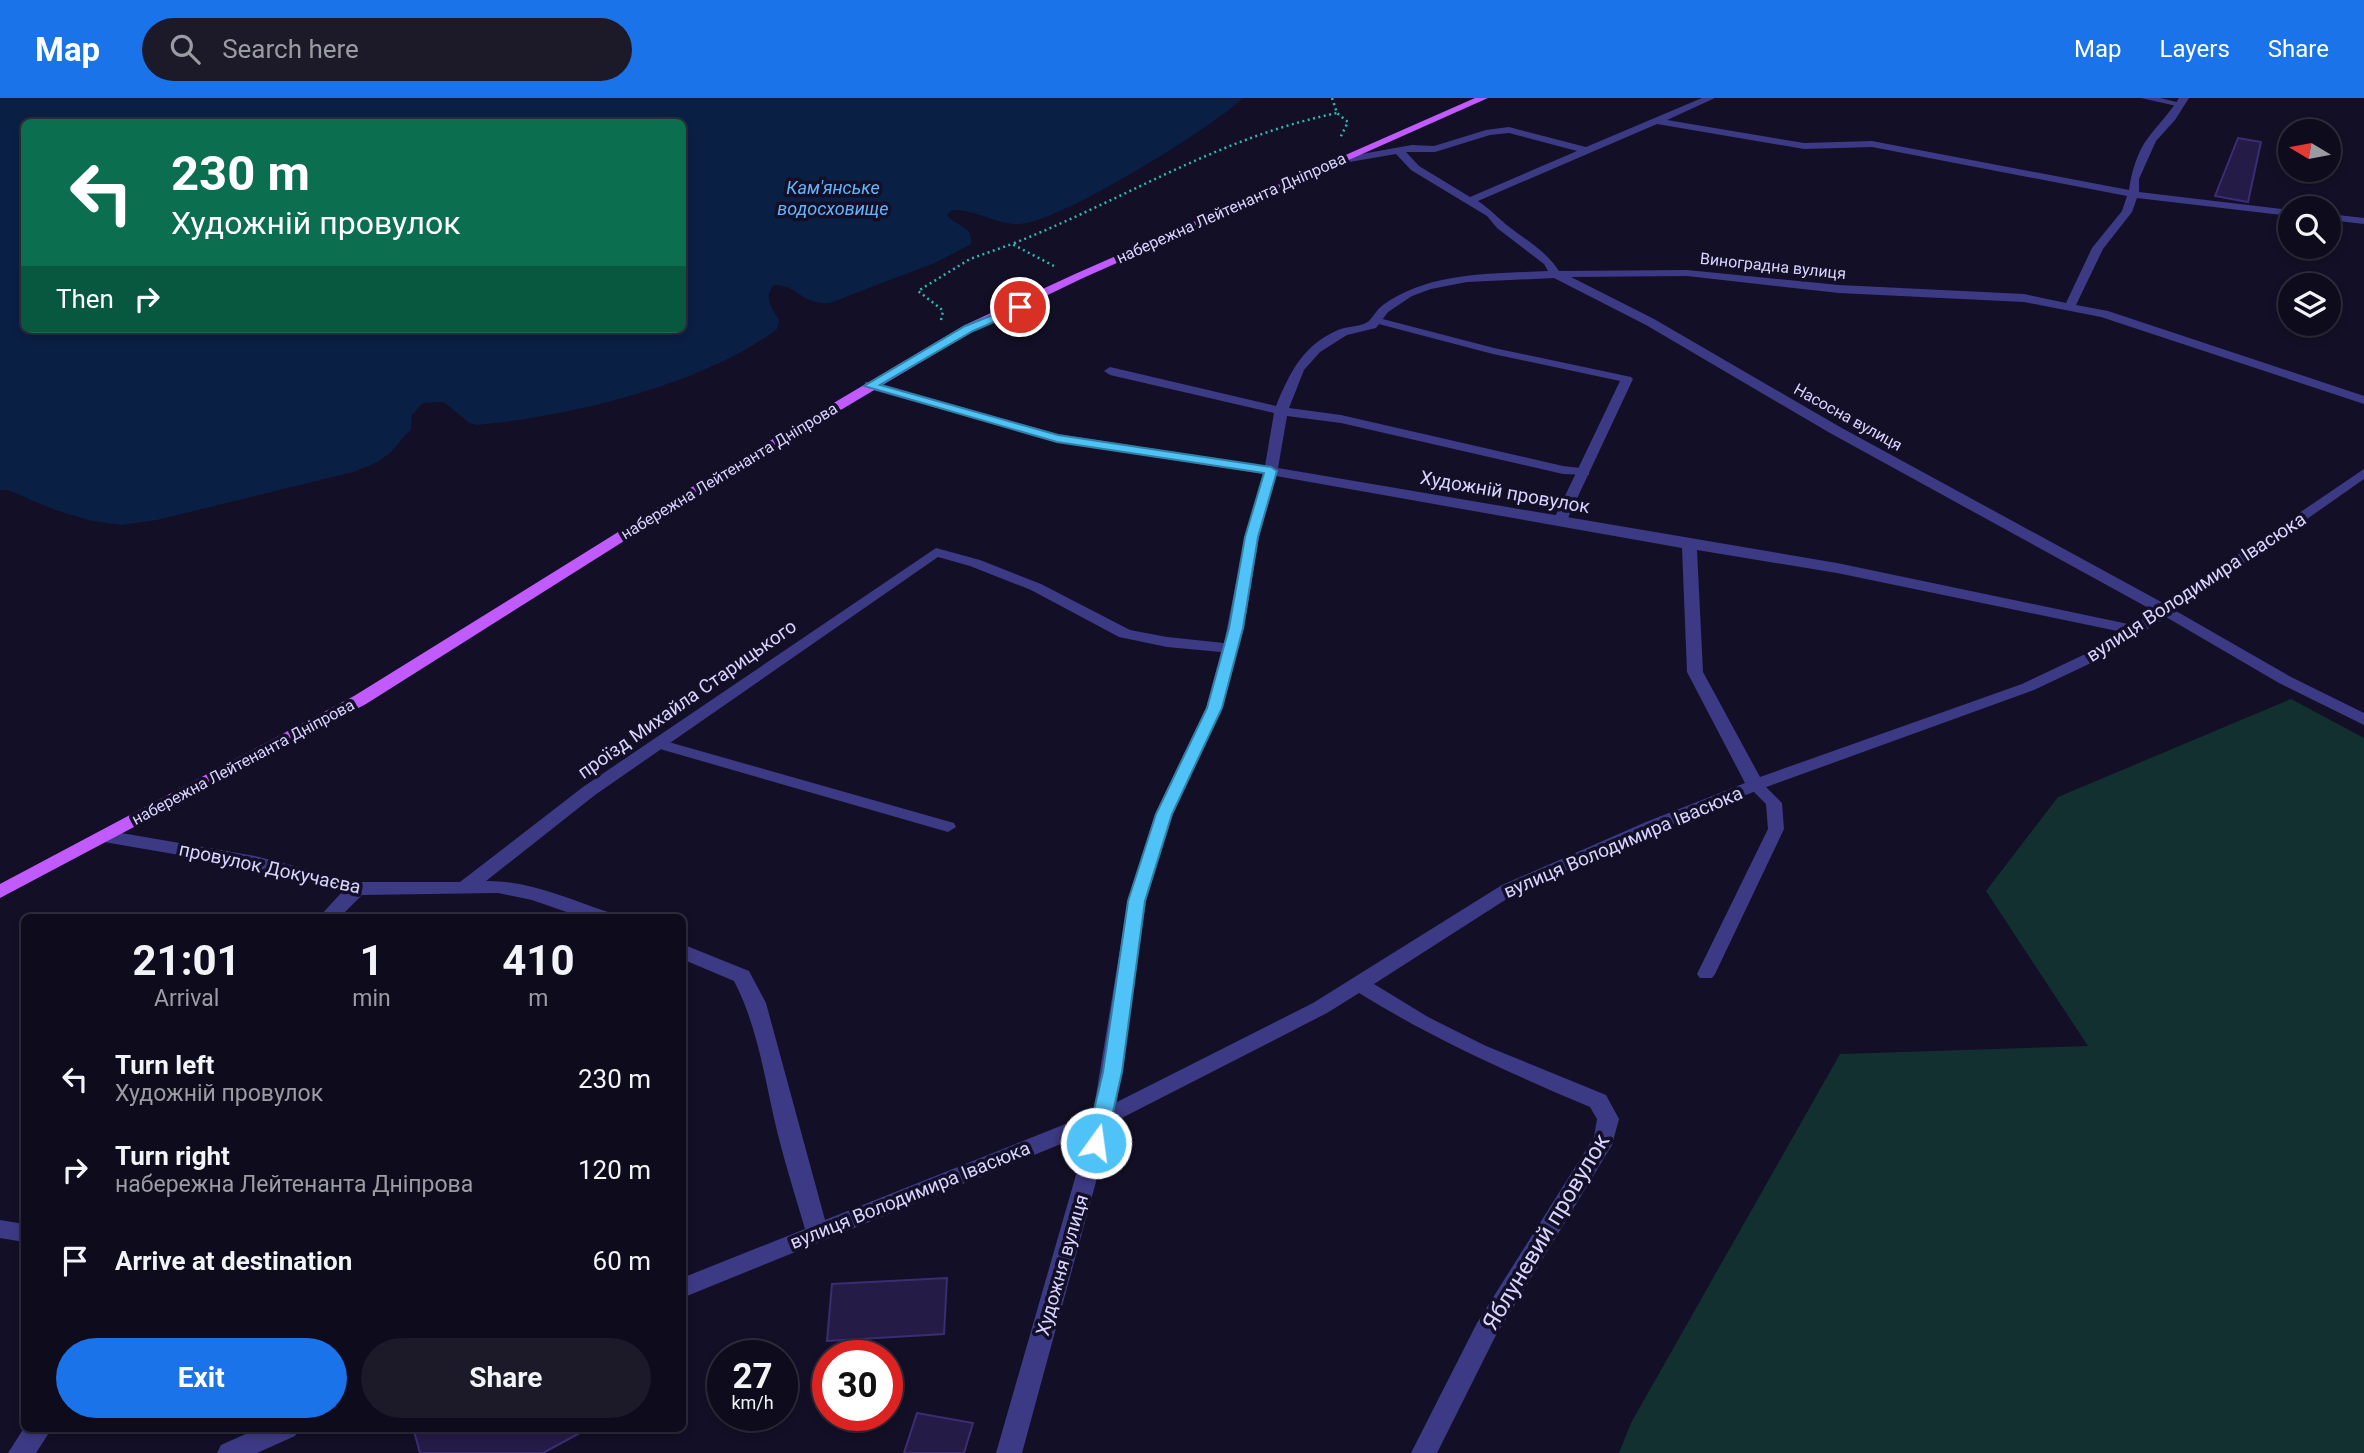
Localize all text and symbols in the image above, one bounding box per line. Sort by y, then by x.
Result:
search box [142,18,632,81]
text: Map [35,30,100,69]
icon: search [166,30,204,68]
text: Search here [222,34,359,64]
text: Map [2074,35,2122,63]
text: Layers [2160,35,2230,63]
text: Share [2268,35,2329,63]
north arrow [2278,119,2342,182]
map controls [2278,119,2341,336]
text: 230 m [171,145,310,202]
icon: left [56,147,147,238]
street label: набережна Лейтенанта Дніпрова [1113,149,1349,267]
water label: Кам'янське водосховище [777,177,889,219]
button: search [2278,196,2341,259]
text: Художній провулок [171,204,461,242]
street label: Виноградна вулиця [1699,249,1847,283]
button: layers [2278,273,2341,336]
pin [990,277,1050,337]
icon: right [128,280,166,318]
text: Then [56,284,114,314]
icon: arrive [1001,288,1039,326]
street label: Насосна вулиця [1790,379,1906,455]
street label: набережна Лейтенанта Дніпрова [617,399,841,543]
street label: Художній провулок [1418,466,1592,518]
street label: вулиця Володимира Івасюка [2082,507,2310,667]
street label: проїзд Михайла Старицького [573,615,801,783]
street label: набережна Лейтенанта Дніпрова [129,695,357,829]
street label: вулиця Володимира Івасюка [1500,781,1746,903]
street label: провулок Докучаєва [177,838,363,898]
text: 21:01 [133,936,241,985]
text: 1 [359,936,384,985]
text: 410 [502,936,575,985]
text: Arrival [154,985,219,1012]
text: min [352,985,391,1012]
text: m [528,985,548,1012]
text: Turn left [115,1050,214,1080]
icon: left [56,1060,94,1098]
text: 230 m [578,1064,651,1094]
text: Художній провулок [115,1080,323,1107]
position arrow [1059,1106,1133,1180]
street label: Яблуневий провулок [1477,1129,1616,1335]
street label: вулиця Володимира Івасюка [786,1136,1034,1254]
text: Turn right [115,1141,230,1171]
icon: right [56,1151,94,1189]
text: 120 m [578,1155,651,1185]
text: набережна Лейтенанта Дніпрова [115,1171,473,1198]
street label: Художня вулиця [1031,1192,1093,1338]
icon: arrive [56,1242,94,1280]
text: Arrive at destination [115,1246,352,1276]
text: 60 m [593,1246,651,1276]
button: Exit [56,1338,347,1418]
button: Share [361,1338,651,1418]
speed limit sign: 30 [812,1340,903,1431]
text: 27 [732,1356,773,1397]
text: km/h [731,1392,774,1413]

